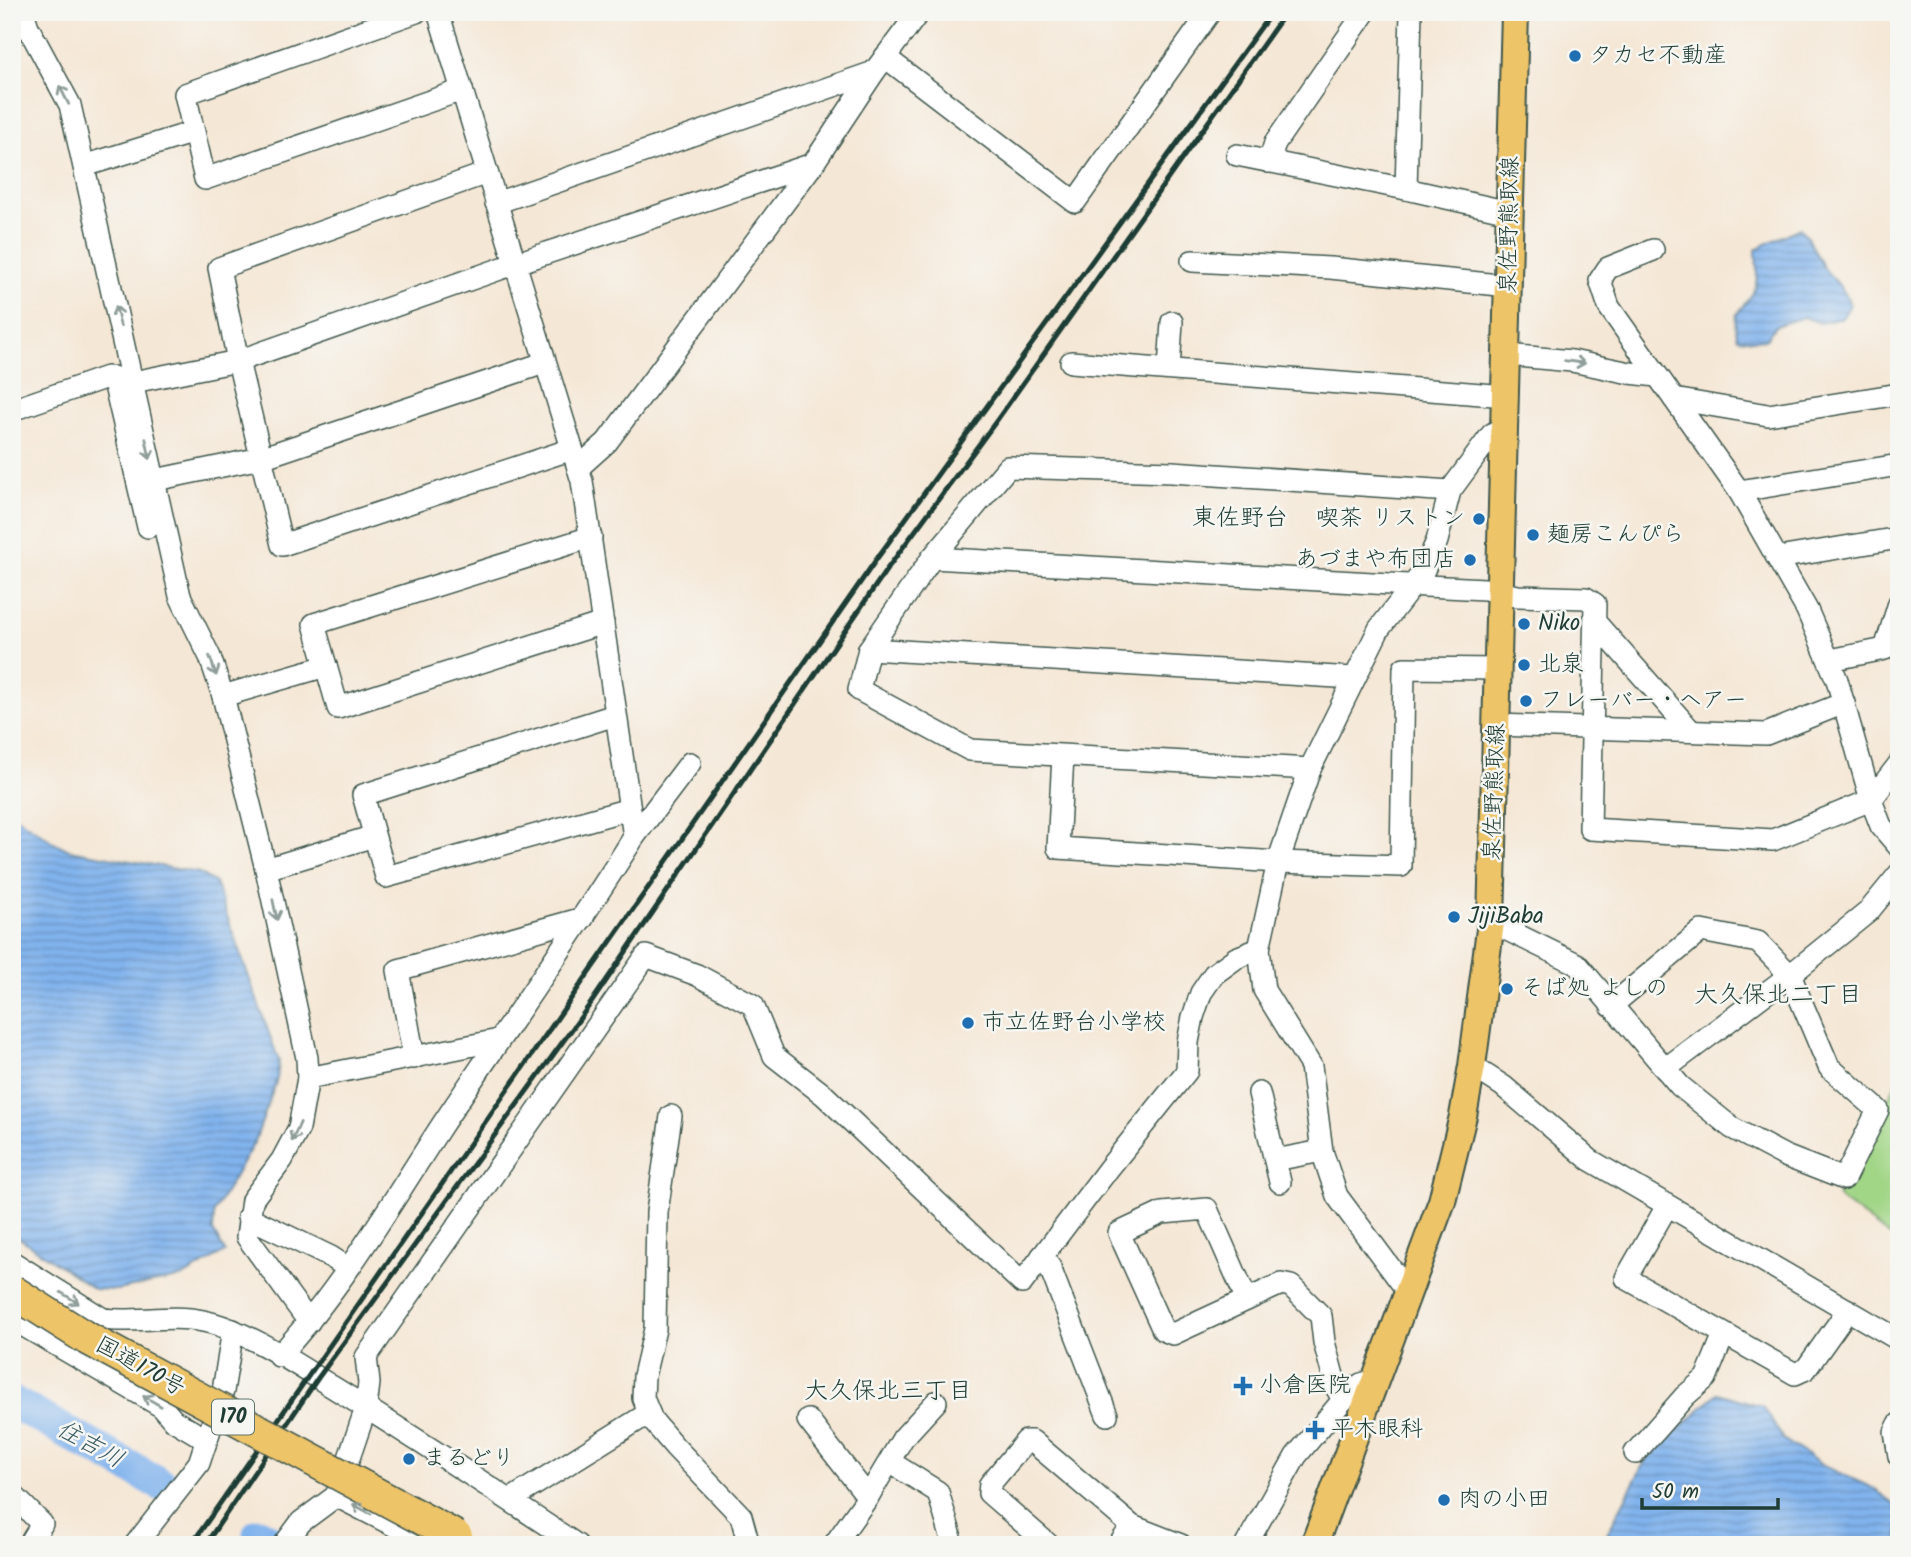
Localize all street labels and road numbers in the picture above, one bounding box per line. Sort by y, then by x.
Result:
street label: 泉佐野熊取線 [1491,156,1529,294]
street label: 泉佐野熊取線 [1475,722,1515,862]
street label: 国道170号 [88,1327,192,1407]
road number: 170 [212,1400,254,1434]

